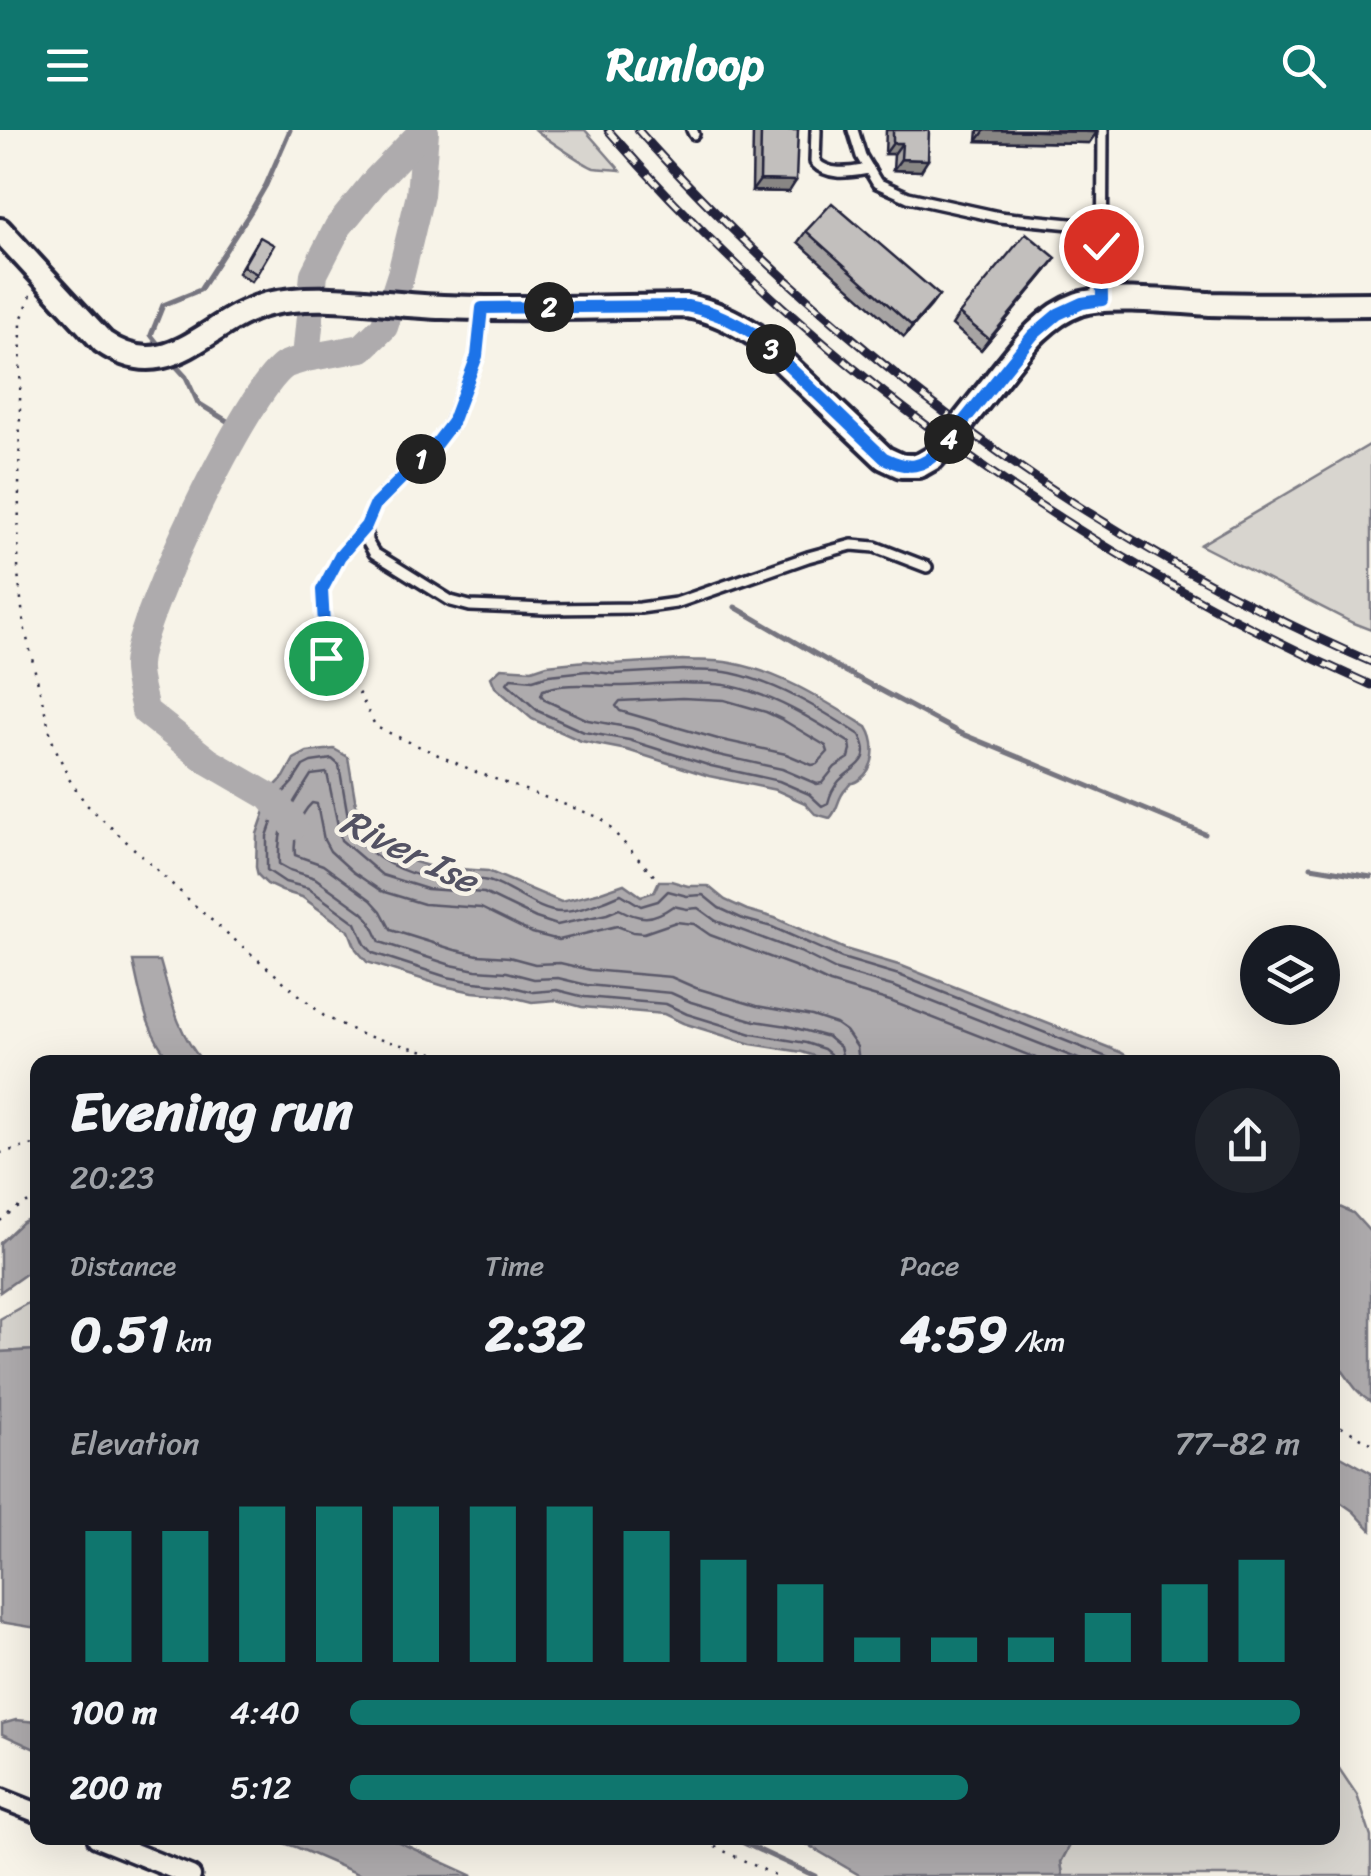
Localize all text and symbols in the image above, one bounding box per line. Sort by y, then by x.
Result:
text: Runloop [607,25,764,105]
icon: menu [40,38,95,93]
icon: search [1276,38,1331,93]
pin [1059,204,1144,289]
icon: check [1074,219,1129,274]
pin: 2 [524,282,574,332]
text: 2 [541,282,557,331]
pin: 3 [746,324,796,374]
text: 3 [763,324,779,373]
pin: 4 [924,414,974,464]
text: 4 [940,414,958,463]
pin: 1 [396,434,446,484]
text: 1 [415,434,427,483]
pin [284,616,369,701]
icon: arrive [299,631,354,686]
water label: River Ise [329,789,492,915]
map controls [1240,925,1340,1025]
button: layers [1240,925,1340,1025]
text: Evening run [70,1063,353,1160]
button: share [1195,1088,1300,1193]
text: 20:23 [70,1149,154,1206]
text: Distance [70,1241,176,1290]
text: Time [485,1241,544,1290]
text: Pace [900,1241,959,1290]
text: 0.51 [70,1290,169,1379]
text: 2:32 [485,1290,585,1379]
text: 4:59 [900,1290,1008,1379]
text: km [169,1317,212,1366]
text: /km [1008,1317,1065,1366]
text: Elevation [70,1415,200,1472]
text: 77–82 m [1175,1415,1300,1472]
text: 100 m [70,1684,157,1741]
text: 4:40 [230,1684,300,1741]
text: 200 m [70,1759,162,1816]
text: 5:12 [230,1759,291,1816]

